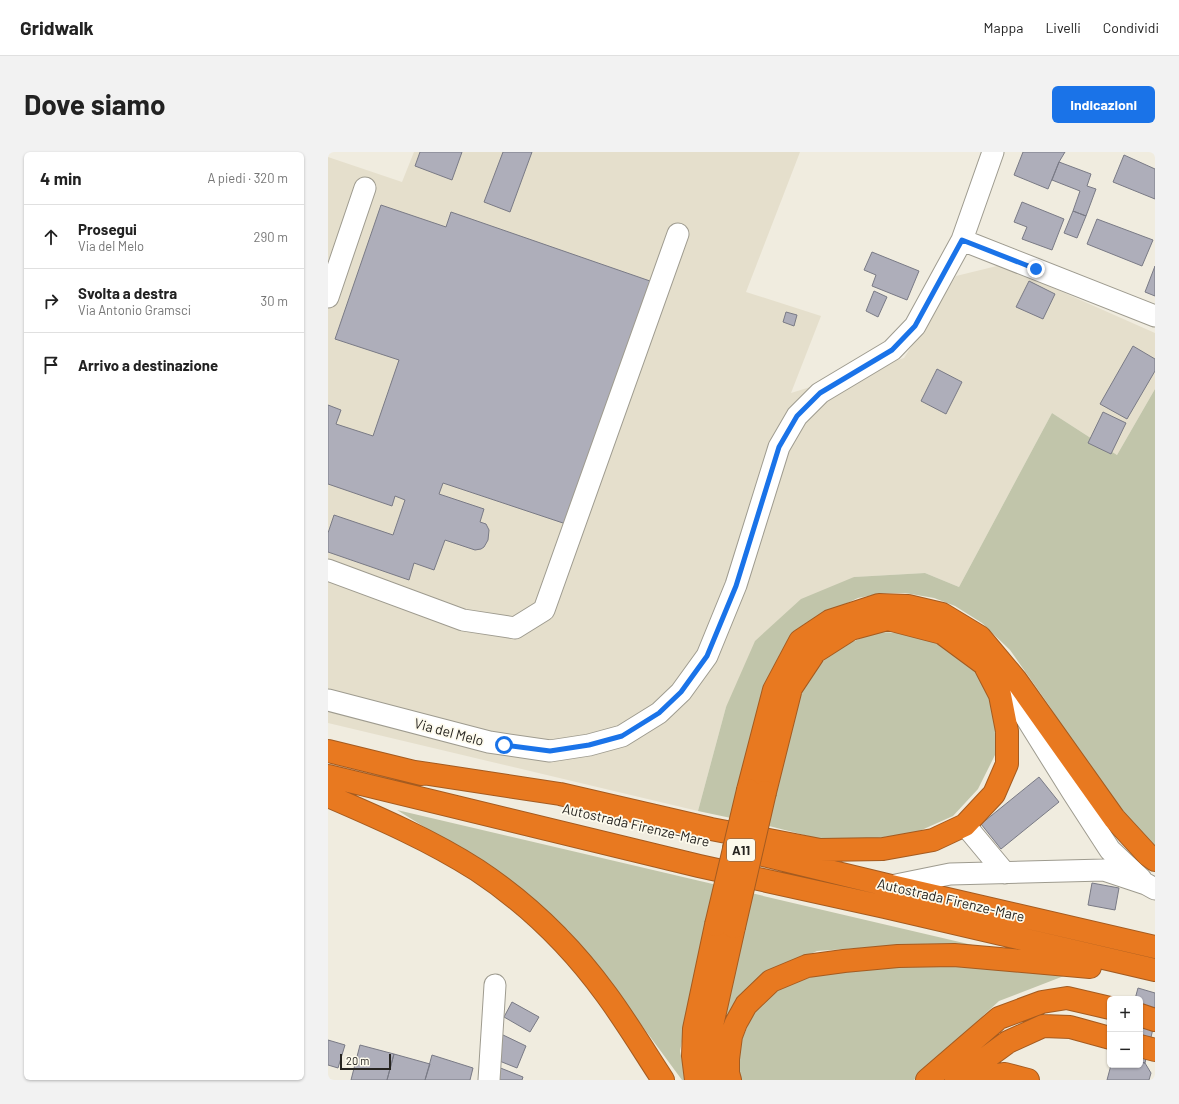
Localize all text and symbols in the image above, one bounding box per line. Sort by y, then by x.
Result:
text: Gridwalk [20,16,94,39]
text: Mappa [984,19,1023,36]
text: Livelli [1045,19,1081,36]
text: Condividi [1103,19,1159,36]
button: Indicazioni [1052,86,1155,123]
text: Dove siamo [24,87,166,121]
text: 4 min [40,168,82,188]
text: A piedi · 320 m [207,170,288,186]
text: Prosegui [78,220,137,238]
icon: ahead [40,226,62,248]
text: 290 m [254,229,288,245]
text: Via del Melo [78,238,144,254]
route end [1027,260,1045,278]
text: Svolta a destra [78,284,177,302]
icon: right [40,290,62,312]
text: 30 m [261,293,288,309]
text: Via Antonio Gramsci [78,302,191,318]
icon: arrive [40,354,62,376]
text: Arrivo a destinazione [78,356,218,374]
street label: Via del Melo [413,714,486,749]
route start [495,736,513,754]
street label: Autostrada Firenze-Mare [561,799,711,850]
road number: A11 [727,839,755,861]
street label: Autostrada Firenze-Mare [876,874,1026,925]
map controls [1107,996,1143,1068]
button: + [1107,996,1143,1032]
button: − [1107,1032,1143,1068]
scale bar [340,1052,391,1071]
text: 20 m [346,1054,369,1067]

